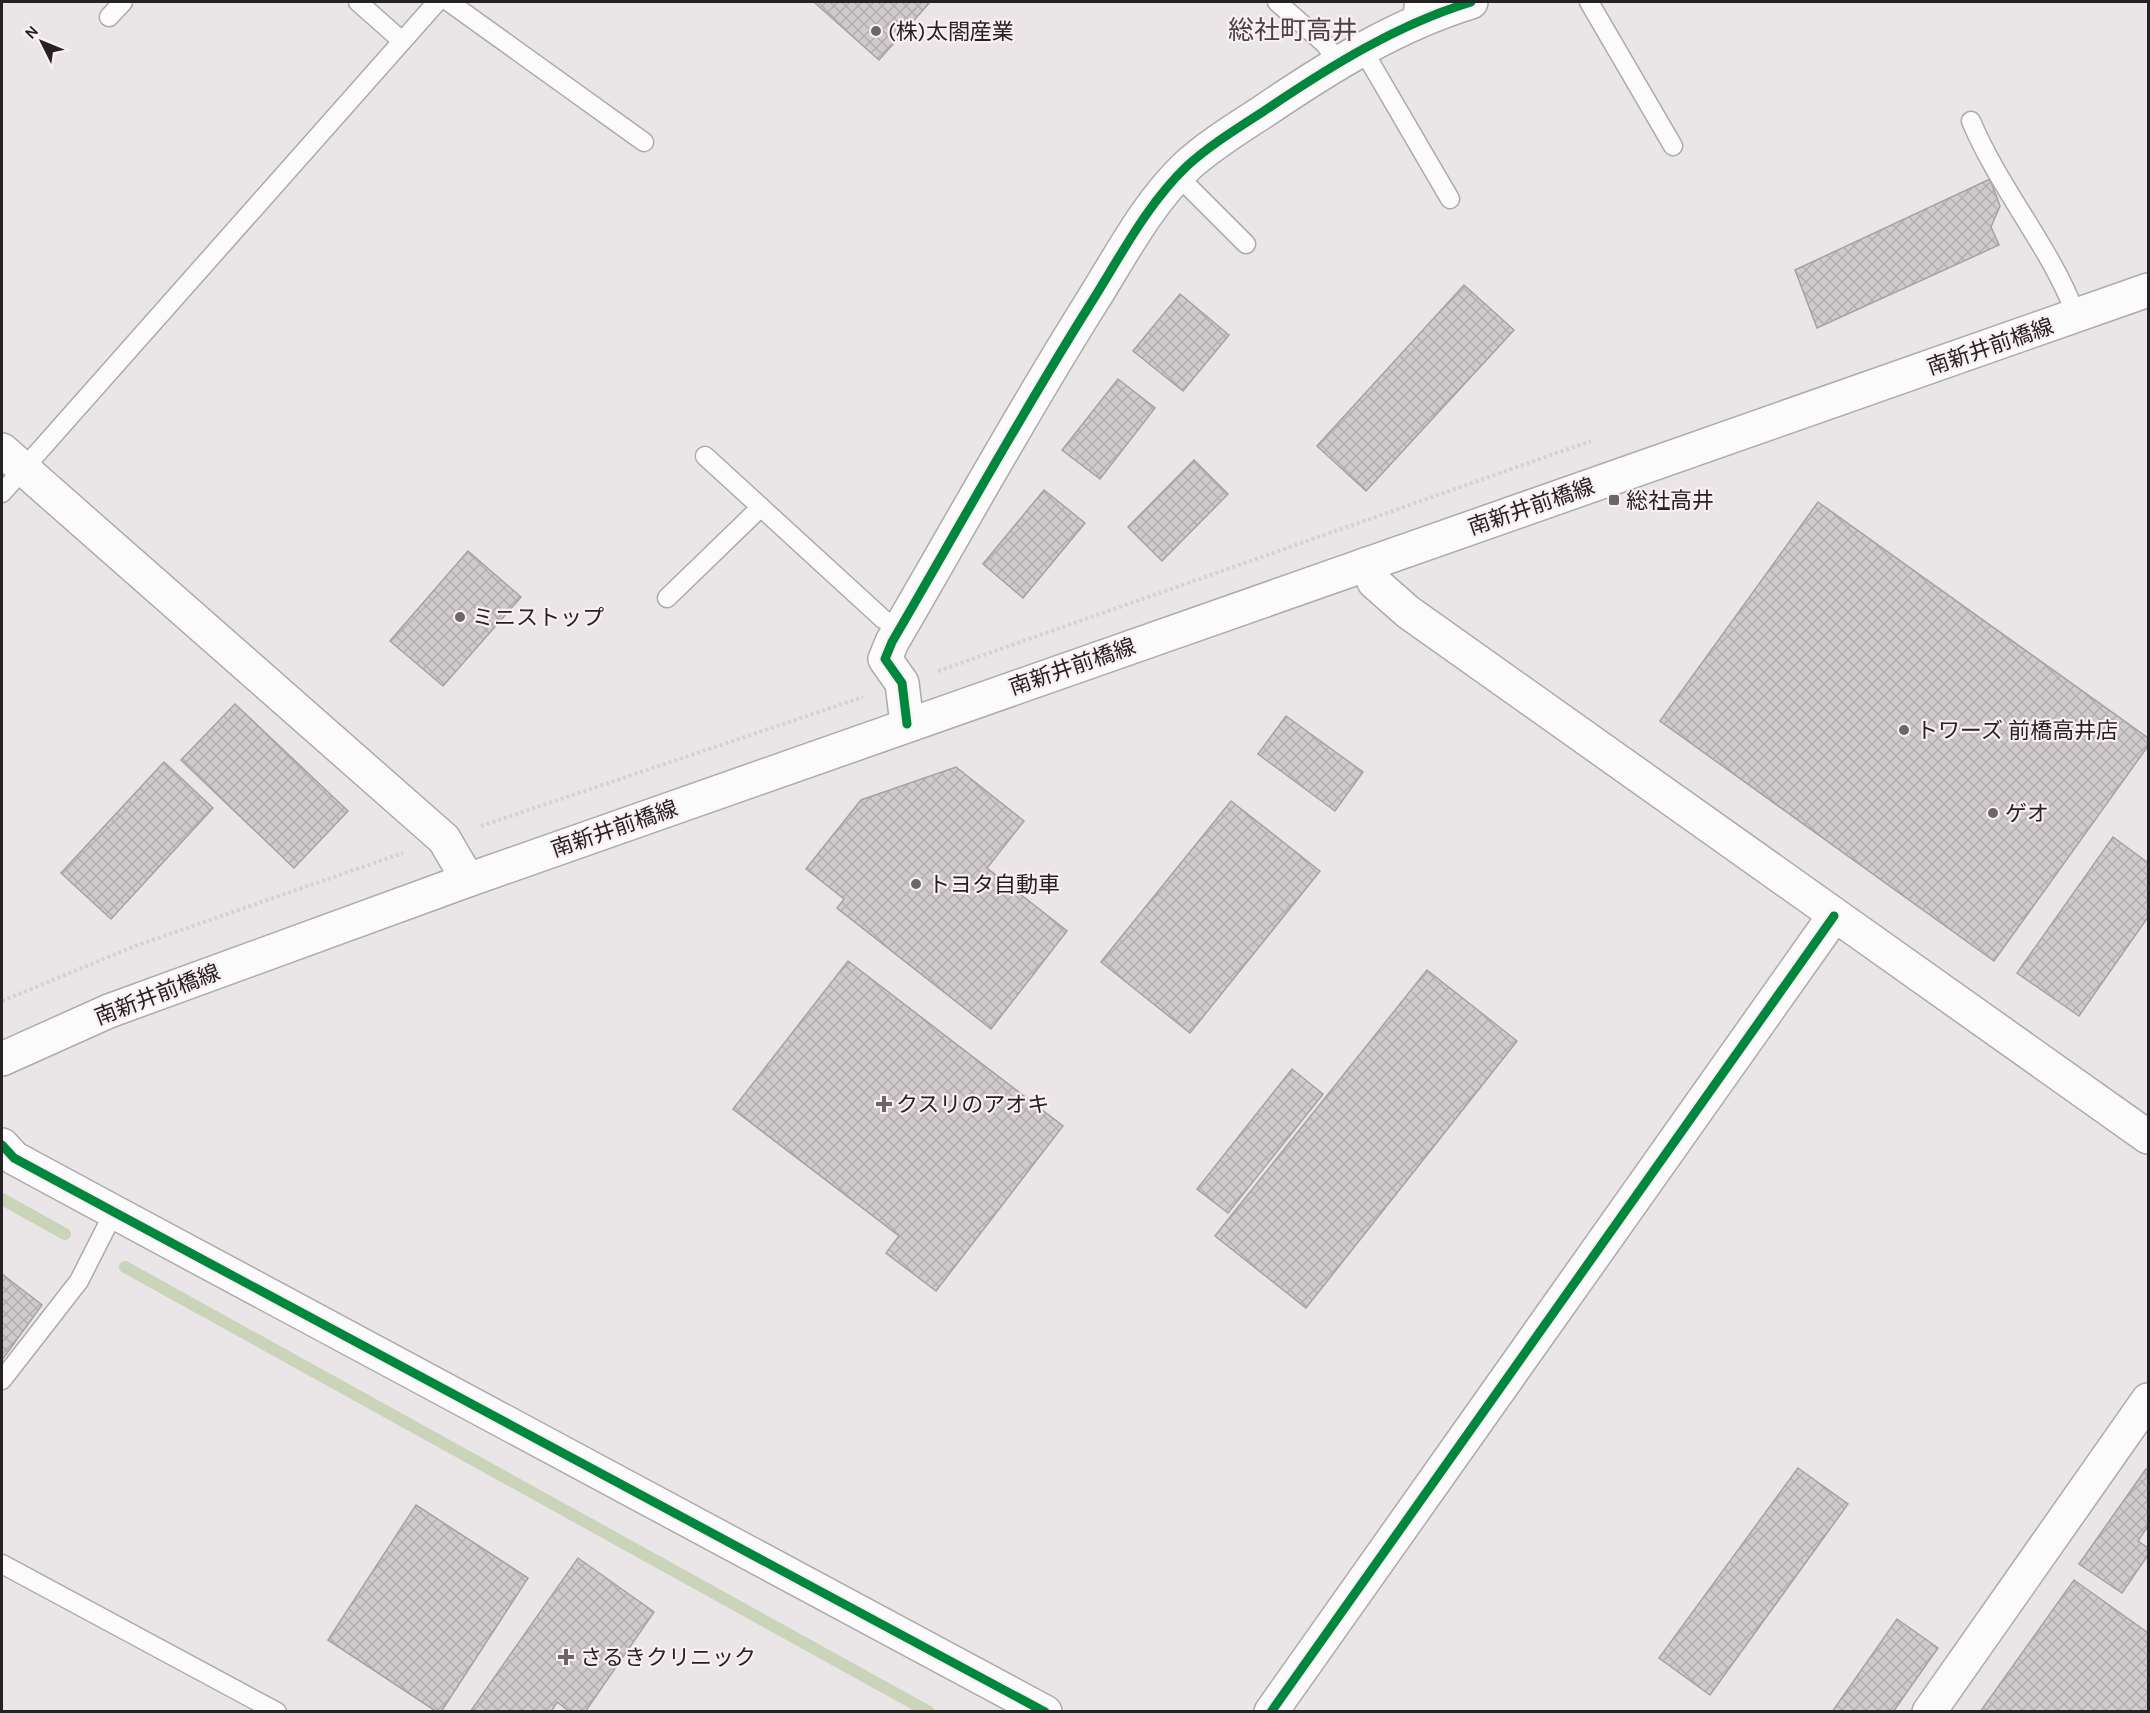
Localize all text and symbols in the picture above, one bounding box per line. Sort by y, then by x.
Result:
north arrow [12,12,72,72]
district label: 総社町高井 [1228,15,1358,46]
place label: (株)太閤産業 [888,19,1014,45]
text: N [21,21,42,43]
marker: (株)太閤産業 [869,24,883,38]
street label: 南新井前橋線 [1924,313,2057,381]
street label: 南新井前橋線 [1465,473,1598,541]
place label: 総社高井 [1626,488,1714,514]
marker: 総社高井 [1607,493,1621,507]
place label: ミニストップ [472,605,604,631]
marker: ミニストップ [453,610,467,624]
street label: 南新井前橋線 [1006,633,1139,701]
place label: トワーズ 前橋高井店 [1916,718,2118,744]
marker: トワーズ 前橋高井店 [1897,723,1911,737]
street label: 南新井前橋線 [548,795,681,863]
place label: ゲオ [2005,801,2049,827]
marker: ゲオ [1986,806,2000,820]
place label: トヨタ自動車 [928,872,1060,898]
marker: トヨタ自動車 [909,877,923,891]
street label: 南新井前橋線 [91,959,224,1031]
place label: クスリのアオキ [896,1092,1049,1118]
marker: クスリのアオキ [877,1097,891,1111]
place label: さるきクリニック [580,1645,756,1671]
marker: さるきクリニック [557,1648,575,1666]

